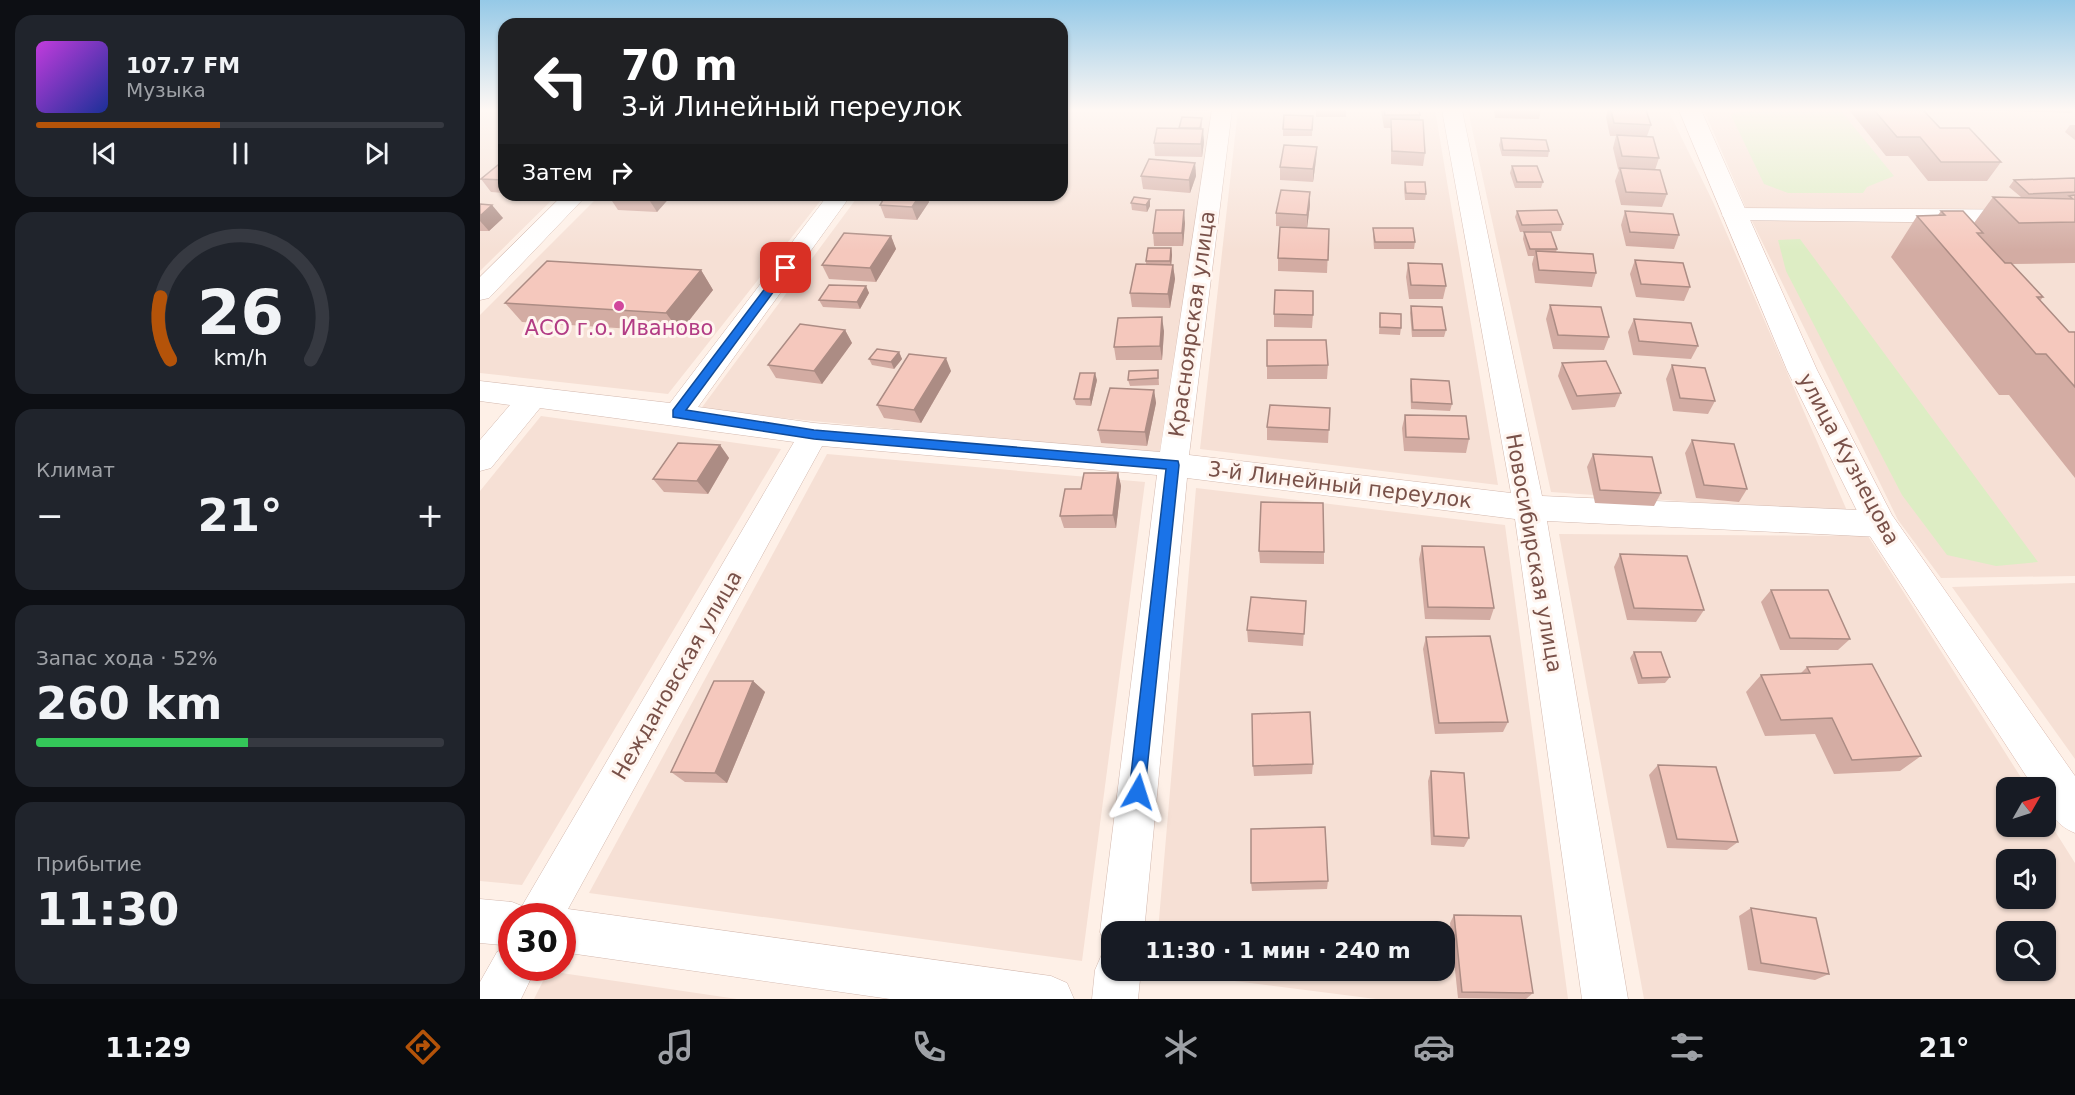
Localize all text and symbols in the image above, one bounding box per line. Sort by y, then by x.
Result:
text: 70 m [621,41,738,90]
icon: left [522,42,600,120]
text: 107.7 FM [126,53,240,78]
text: Музыка [126,78,206,102]
text: 3-й Линейный переулок [621,91,963,122]
icon: previous [88,137,121,170]
icon: pause [224,137,257,170]
icon: next [360,137,393,170]
icon: right [605,156,638,189]
text: Затем [522,160,593,185]
street label: Красноярская улица [1164,209,1220,439]
pin [760,242,811,293]
icon: arrive [769,251,802,284]
text: 26 [197,276,283,349]
marker: АСО г.о. Иваново [612,299,626,313]
place label: АСО г.о. Иваново [525,316,713,340]
text: km/h [213,345,267,370]
street label: улица Кузнецова [1794,369,1904,549]
street label: Новосибирская улица [1501,432,1567,674]
street label: 3-й Линейный переулок [1207,457,1473,513]
text: Климат [36,458,115,482]
text: 21° [197,489,283,542]
text: − [36,496,64,535]
text: + [416,496,444,535]
street label: Неждановская улица [607,566,747,784]
text: Запас хода · 52% [36,646,217,670]
text: 260 km [36,677,222,730]
position arrow [1106,760,1170,824]
north arrow [1996,777,2056,837]
map controls [1996,777,2056,981]
button: sound [1996,849,2056,909]
text: Прибытие [36,852,142,876]
text: 11:30 [36,883,179,936]
speed limit sign: 30 [498,903,576,981]
button: search [1996,921,2056,981]
text: 11:30 · 1 мин · 240 m [1145,938,1411,963]
icon: directions [402,1026,444,1068]
icon: music [655,1026,697,1068]
icon: phone [908,1026,950,1068]
icon: climate [1160,1026,1202,1068]
icon: car [1413,1026,1455,1068]
icon: filters [1666,1026,1708,1068]
text: 11:29 [105,1032,191,1063]
text: 21° [1918,1032,1970,1063]

